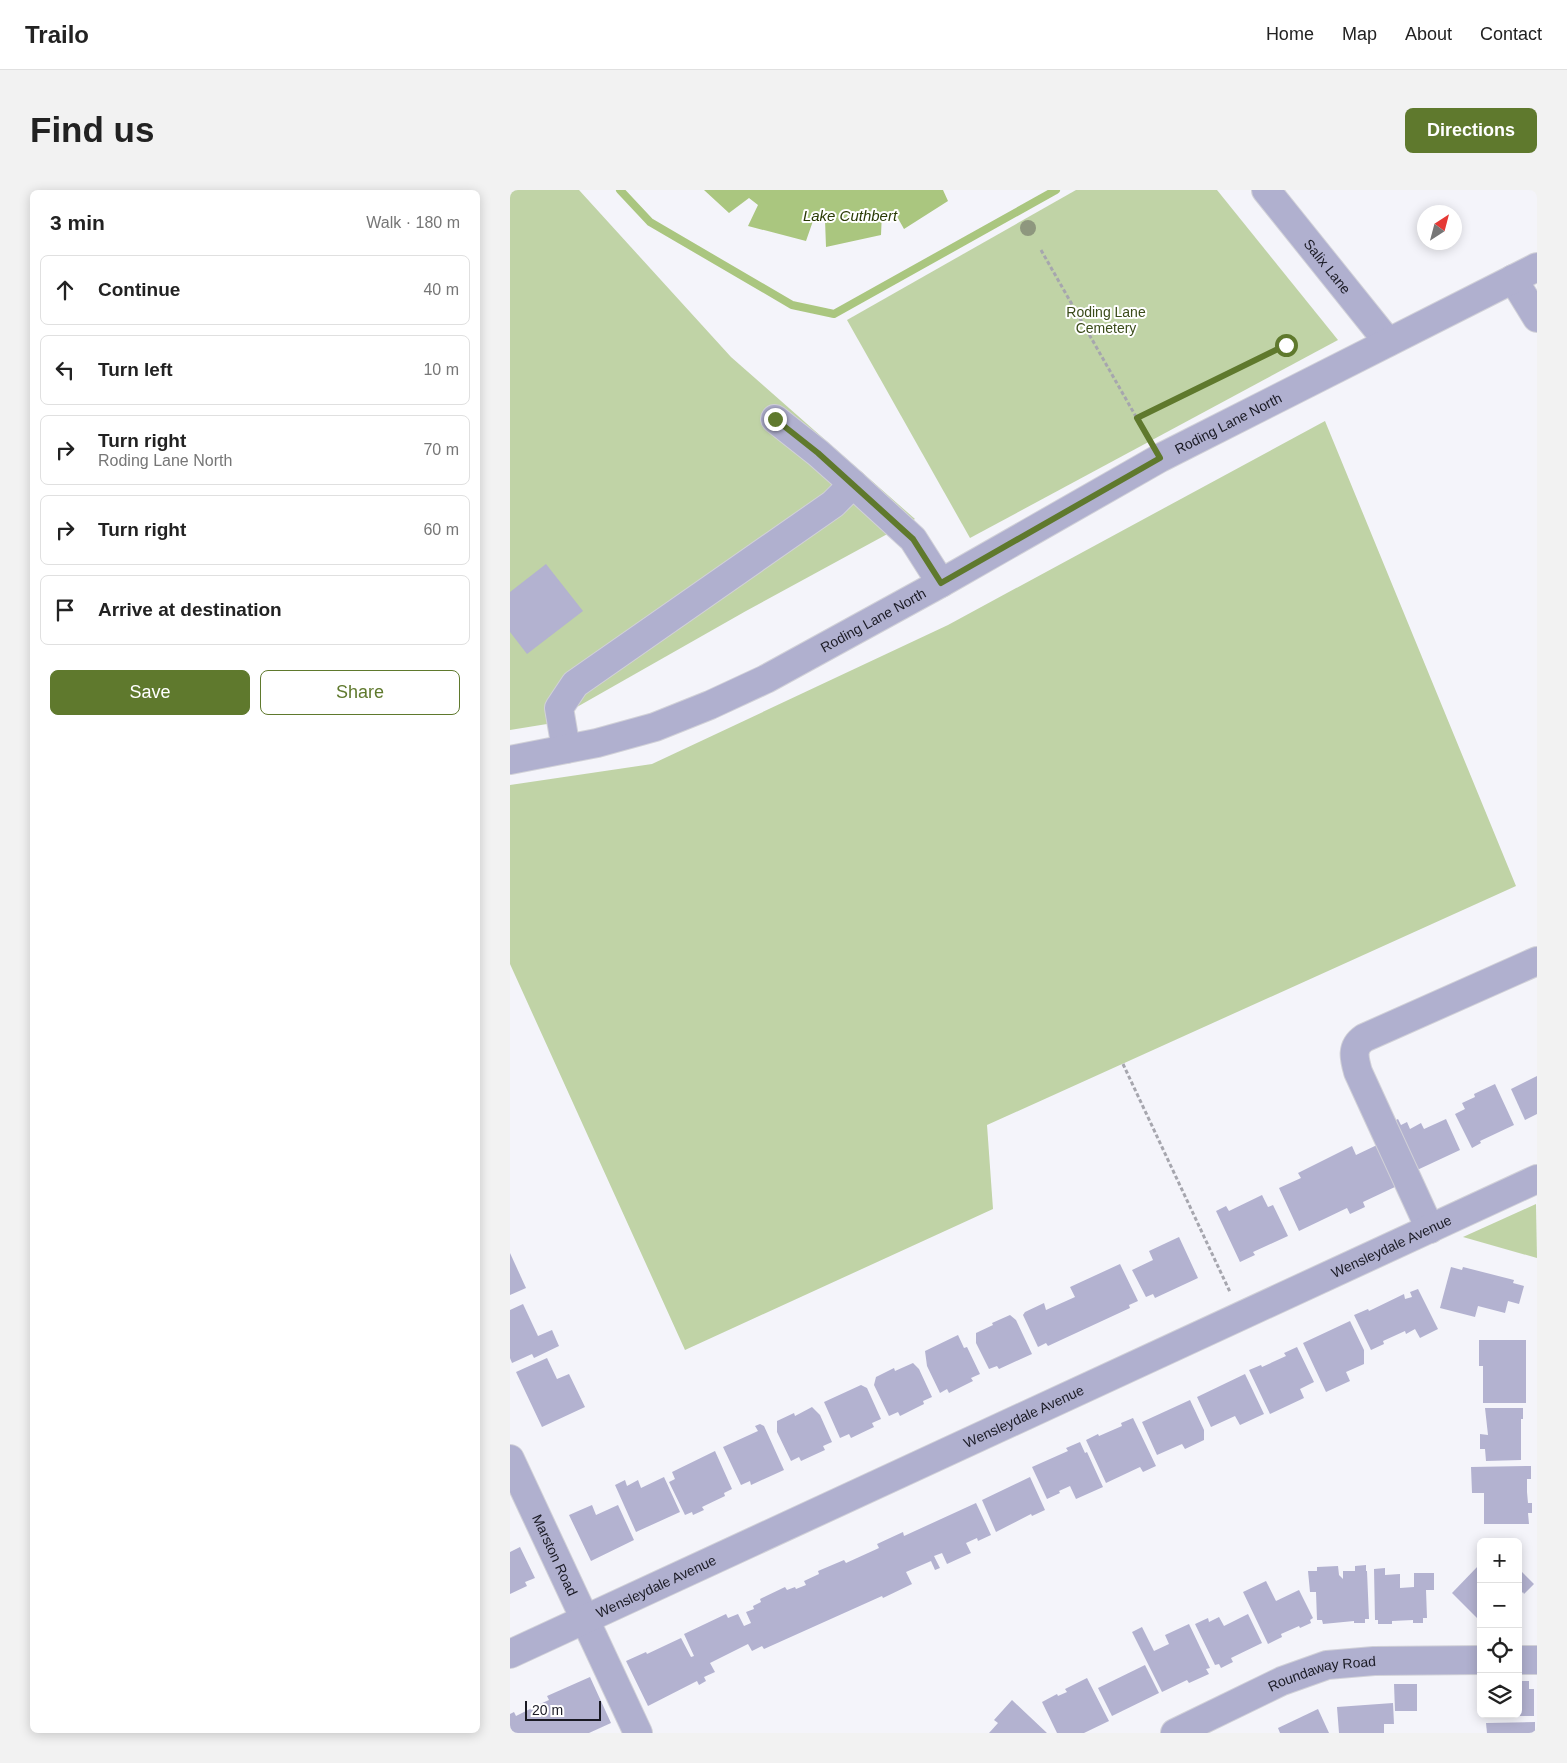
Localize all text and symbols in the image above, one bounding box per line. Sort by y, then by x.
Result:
text: Trailo [25,21,89,48]
text: Home [1266,24,1314,44]
text: Map [1342,24,1377,44]
text: About [1405,24,1452,44]
text: Contact [1480,24,1542,44]
button: Directions [1405,108,1537,153]
text: Find us [30,110,154,149]
north arrow [1417,205,1462,250]
water label: Lake Cuthbert [803,207,898,224]
text: 3 min [50,211,105,234]
text: Walk · 180 m [366,214,460,231]
street label: Salix Lane [1301,236,1354,297]
icon: ahead [51,276,79,304]
text: Continue [98,279,180,300]
text: 40 m [423,281,459,298]
park label: Roding Lane Cemetery [1066,304,1146,336]
route start [1275,334,1298,357]
icon: left [51,356,79,384]
text: Turn left [98,359,173,380]
text: 10 m [423,361,459,378]
street label: Roding Lane North [1172,390,1284,457]
route end [764,408,787,431]
text: Turn right [98,430,186,451]
icon: right [51,436,79,464]
text: 70 m [423,441,459,458]
text: Roding Lane North [98,452,232,469]
icon: right [51,516,79,544]
text: Turn right [98,519,186,540]
text: 60 m [423,521,459,538]
street label: Roding Lane North [818,585,929,656]
icon: arrive [51,596,79,624]
text: Arrive at destination [98,599,282,620]
button: Save [50,670,250,715]
button: Share [260,670,460,715]
street label: Wensleydale Avenue [1329,1212,1454,1281]
street label: Wensleydale Avenue [961,1382,1086,1451]
street label: Marston Road [529,1512,581,1598]
map controls [1477,1538,1522,1718]
button: + [1477,1538,1522,1583]
street label: Wensleydale Avenue [594,1552,719,1621]
button: − [1477,1583,1522,1628]
button: locate [1477,1628,1522,1673]
street label: Roundaway Road [1265,1653,1376,1695]
button: layers [1477,1673,1522,1718]
scale bar [525,1698,601,1721]
text: 20 m [532,1702,563,1718]

